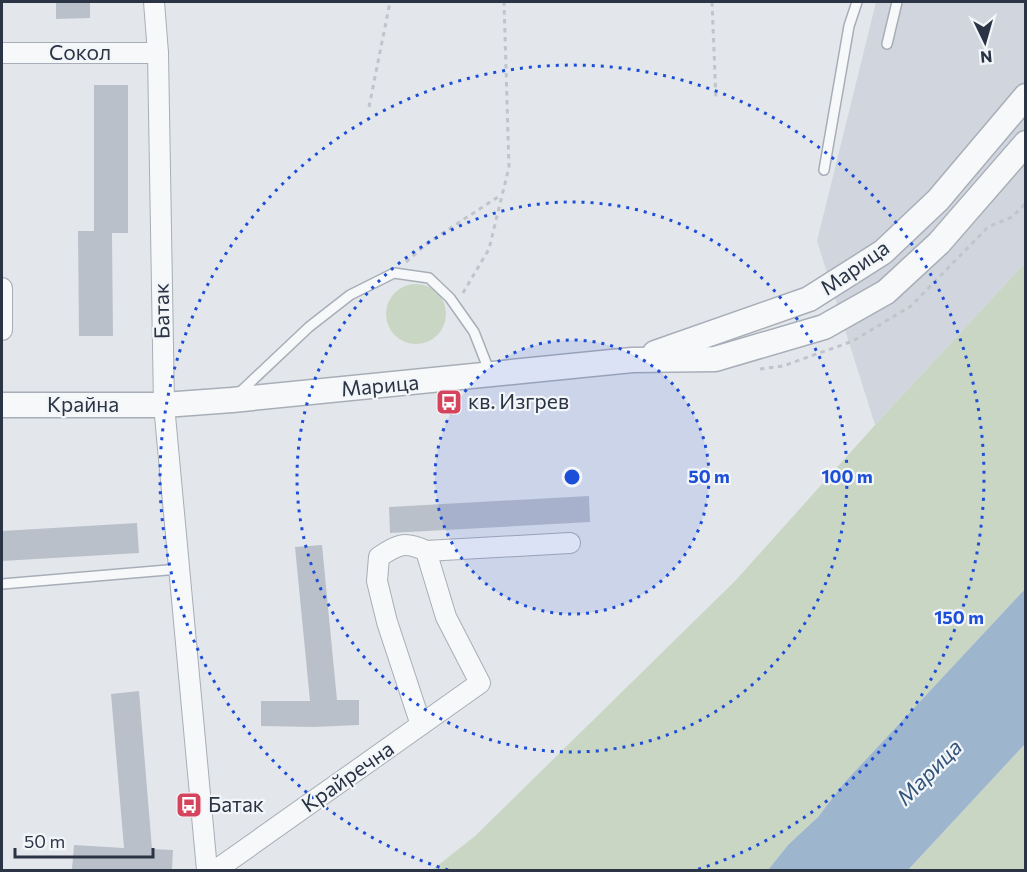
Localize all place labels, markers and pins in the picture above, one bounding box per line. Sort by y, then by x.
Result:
bus stop icon: кв. Изгрев [434,387,464,417]
place label: кв. Изгрев [468,388,569,413]
centre of rings [562,467,582,487]
bus stop icon: Батак [174,790,204,820]
place label: Батак [208,791,264,816]

